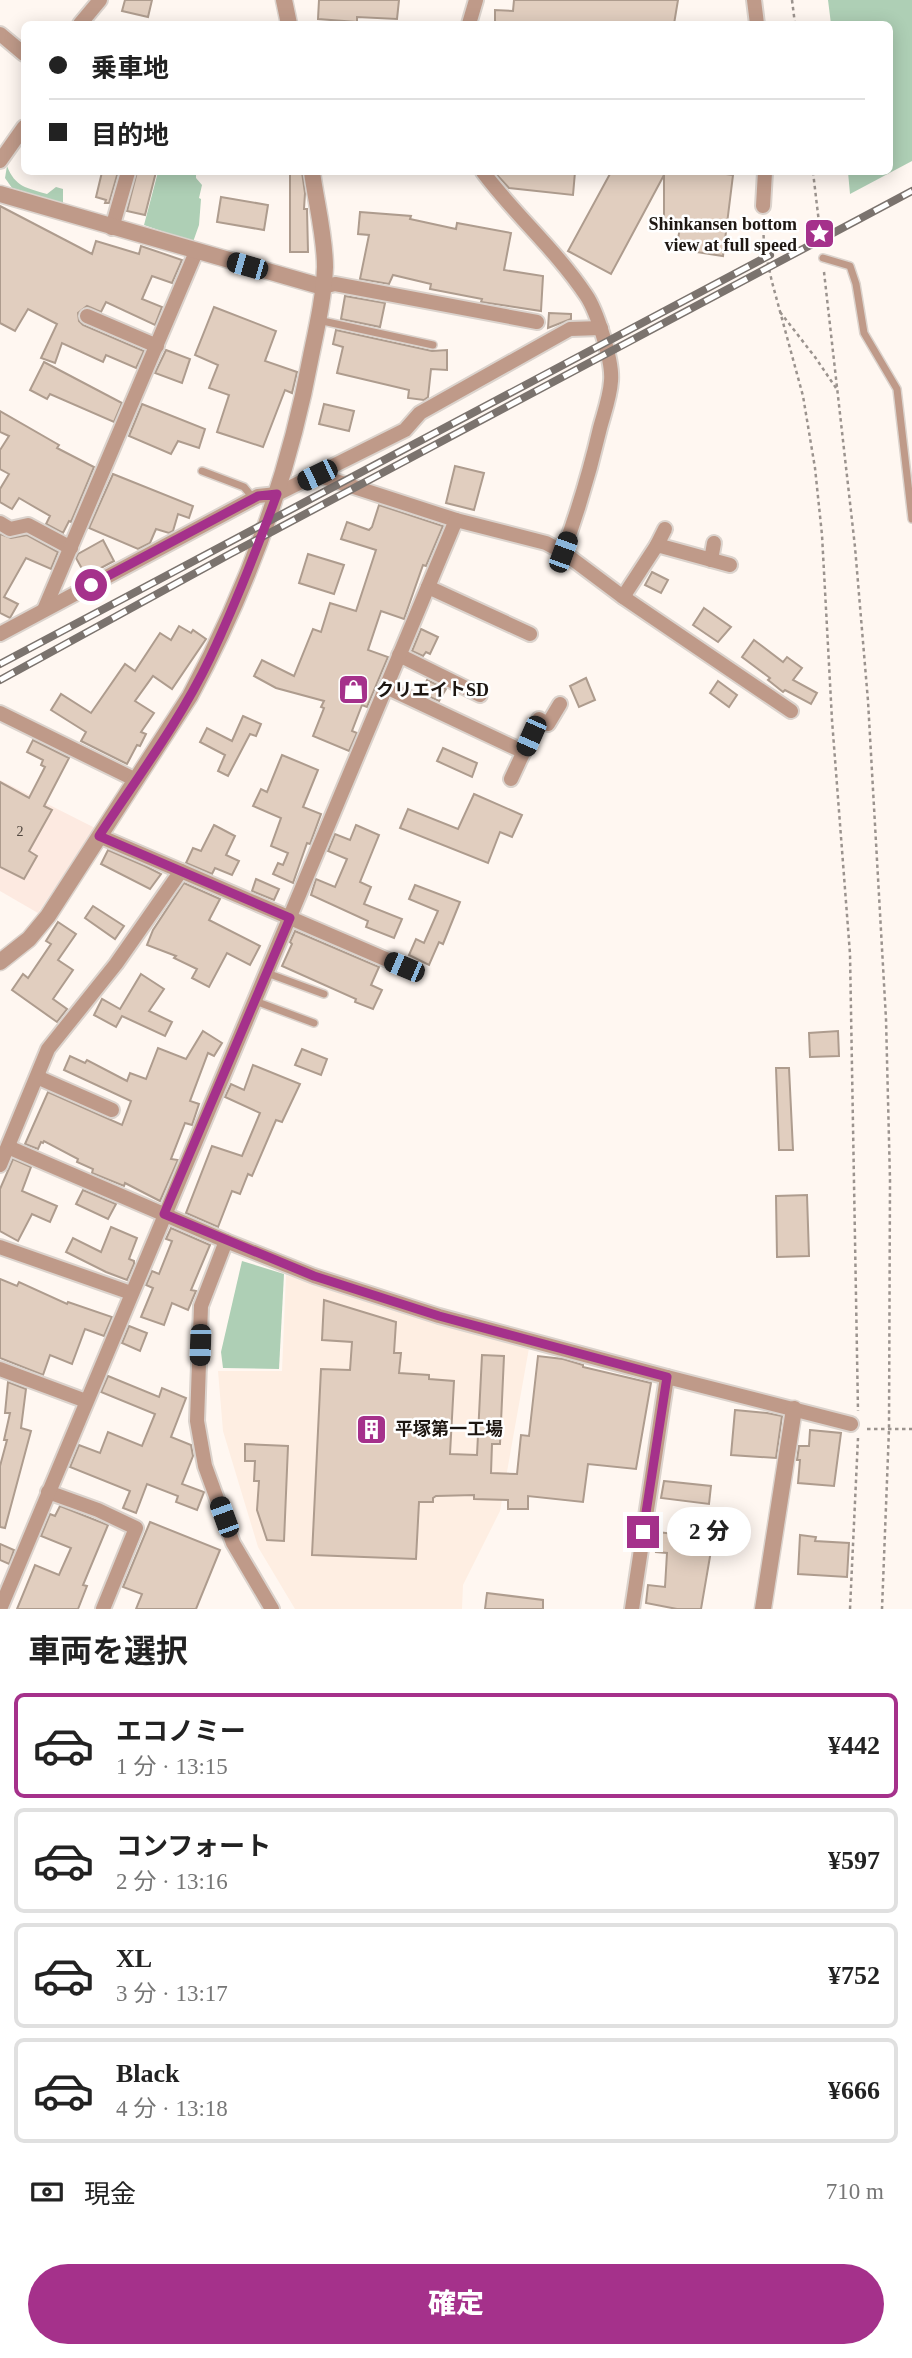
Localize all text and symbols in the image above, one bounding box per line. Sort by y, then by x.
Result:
text: 乗車地 [91,54,169,83]
text: 目的地 [91,121,169,150]
place label: Shinkansen bottom view at full speed [648,214,797,255]
place icon: Shinkansen bottom view at full speed [803,217,837,251]
car [224,250,271,282]
car [294,456,341,494]
car [546,529,581,575]
route start [75,569,107,601]
shop icon: クリエイトSD [336,673,370,707]
place label: クリエイトSD [376,680,489,700]
car [513,713,550,759]
house number: 2 [17,824,24,839]
car [381,949,428,985]
car [189,1324,212,1366]
building icon: 平塚第一工場 [355,1412,389,1446]
place label: 平塚第一工場 [395,1419,503,1439]
car [207,1494,242,1540]
callout: 2 分 [668,1508,752,1556]
route end [627,1516,659,1548]
text: 2 分 [689,1519,729,1544]
text: 車両を選択 [28,1633,188,1669]
icon: car [32,1714,95,1777]
text: エコノミー [116,1717,246,1746]
text: ¥442 [828,1731,880,1760]
text: 1 分 · 13:15 [116,1754,228,1779]
icon: car [32,1829,95,1892]
text: コンフォート [116,1832,271,1861]
text: ¥597 [828,1846,880,1875]
text: 2 分 · 13:16 [116,1869,228,1894]
icon: car [32,1944,95,2007]
text: XL [116,1944,152,1973]
text: ¥752 [828,1961,880,1990]
text: 3 分 · 13:17 [116,1981,228,2006]
icon: car [32,2059,95,2122]
text: Black [116,2059,180,2088]
text: ¥666 [828,2076,880,2105]
text: 4 分 · 13:18 [116,2096,228,2121]
icon: cash [28,2173,66,2211]
text: 710 m [826,2179,884,2204]
text: 現金 [84,2180,136,2209]
button: 確定 [28,2264,884,2344]

